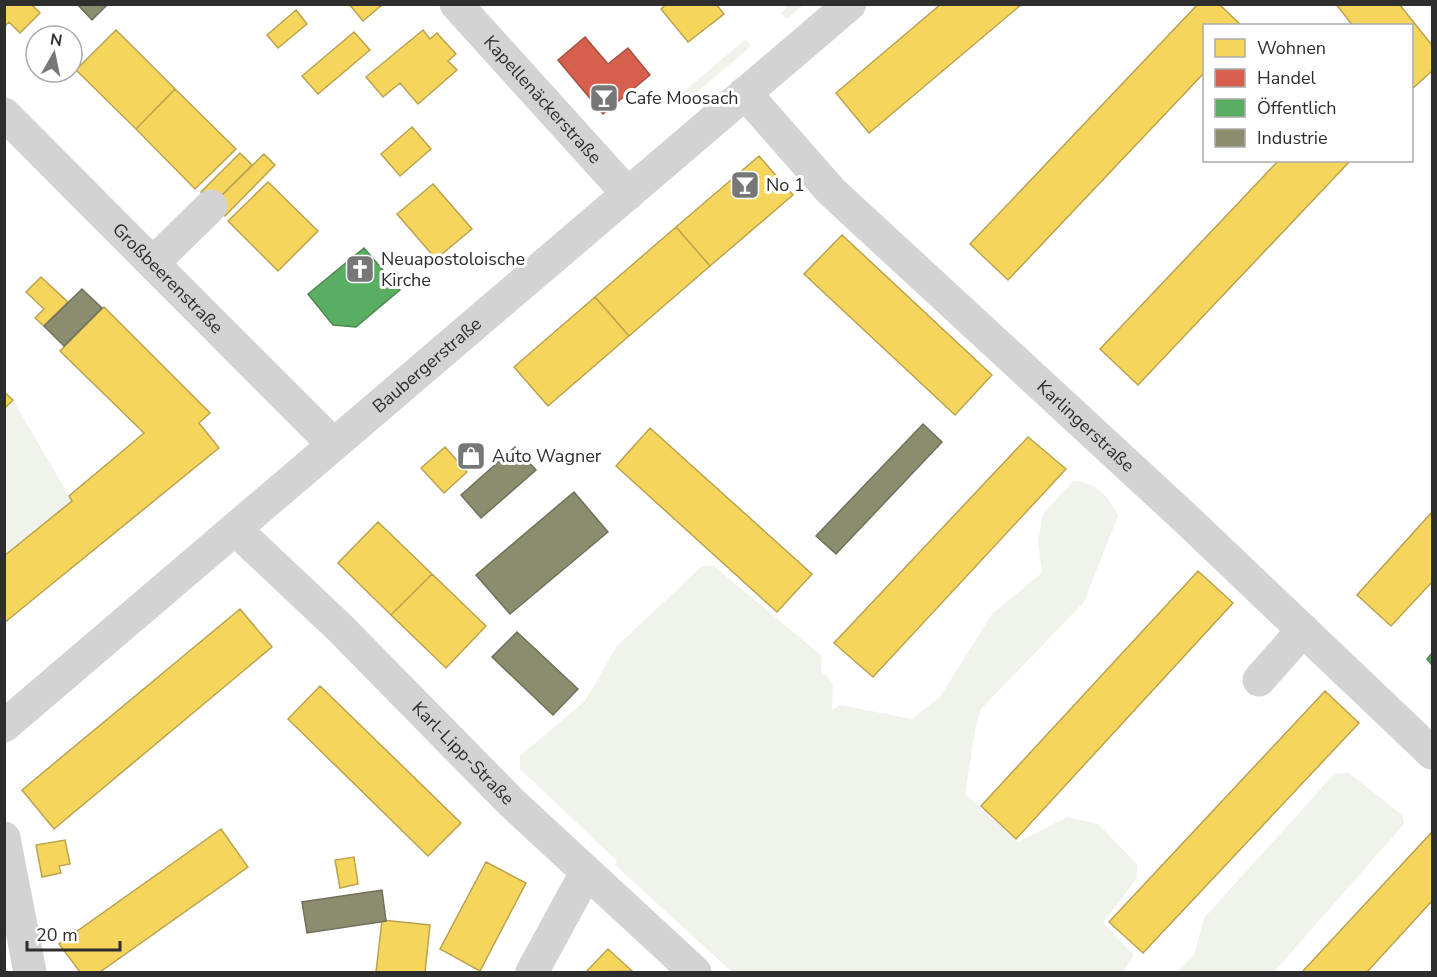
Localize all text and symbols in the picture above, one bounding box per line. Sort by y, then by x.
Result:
north arrow [24,24,84,84]
legend [1203,24,1413,162]
text: N [49,28,64,52]
street label: Kapellenäckerstraße [478,30,607,169]
text: Wohnen [1257,36,1326,60]
text: Handel [1257,66,1317,90]
bar icon: Cafe Moosach [588,82,620,114]
place label: Cafe Moosach [625,86,738,110]
text: Öffentlich [1257,96,1336,120]
text: Industrie [1257,126,1328,150]
bar icon: No 1 [729,169,761,201]
place label: No 1 [766,173,805,197]
street label: Großbeerenstraße [107,217,228,339]
place label: Neuapostoloische Kirche [381,247,525,292]
church icon: Neuapostoloische Kirche [344,253,376,285]
street label: Baubergerstraße [367,312,487,418]
street label: Karlingerstraße [1032,375,1140,477]
shop icon: Auto Wagner [455,440,487,472]
place label: Auto Wagner [492,444,602,468]
street label: Karl-Lipp-Straße [407,696,520,810]
scale bar [27,914,120,952]
text: 20 m [36,923,78,947]

